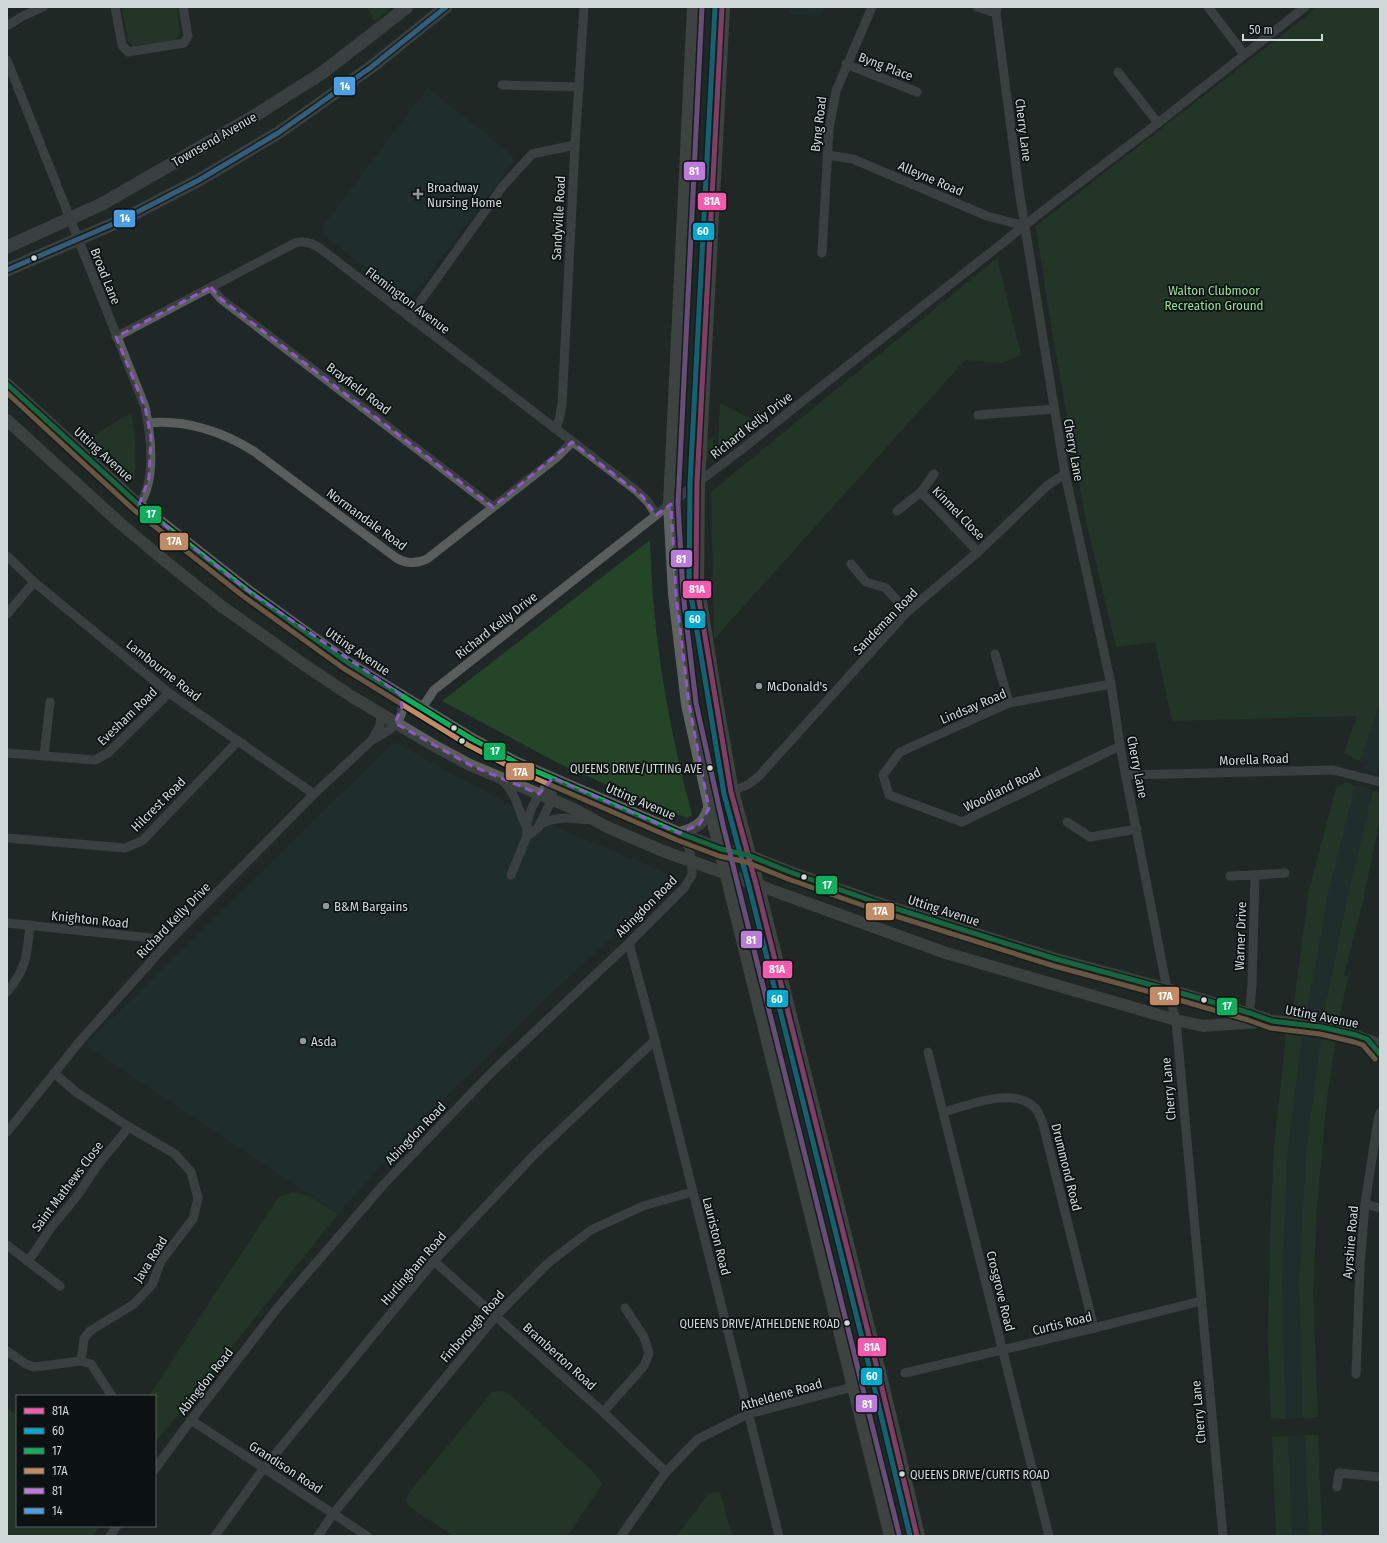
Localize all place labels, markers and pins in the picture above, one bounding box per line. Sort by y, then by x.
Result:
place label: Broadway Nursing Home [427,180,502,210]
marker: Broadway Nursing Home [412,188,424,200]
unlabelled marker [29,253,39,263]
place label: McDonald's [767,679,828,694]
marker: McDonald's [754,681,764,691]
unlabelled marker [449,723,459,733]
unlabelled marker [457,736,467,746]
place label: QUEENS DRIVE/UTTING AVE [570,762,702,776]
marker: QUEENS DRIVE/UTTING AVE [705,763,715,773]
unlabelled marker [799,872,809,882]
place label: B&M Bargains [334,899,408,914]
marker: B&M Bargains [321,901,331,911]
unlabelled marker [1199,995,1209,1005]
place label: Asda [311,1034,337,1049]
marker: Asda [298,1036,308,1046]
place label: QUEENS DRIVE/ATHELDENE ROAD [680,1317,840,1331]
marker: QUEENS DRIVE/ATHELDENE ROAD [842,1318,852,1328]
place label: QUEENS DRIVE/CURTIS ROAD [910,1468,1050,1482]
marker: QUEENS DRIVE/CURTIS ROAD [897,1469,907,1479]

